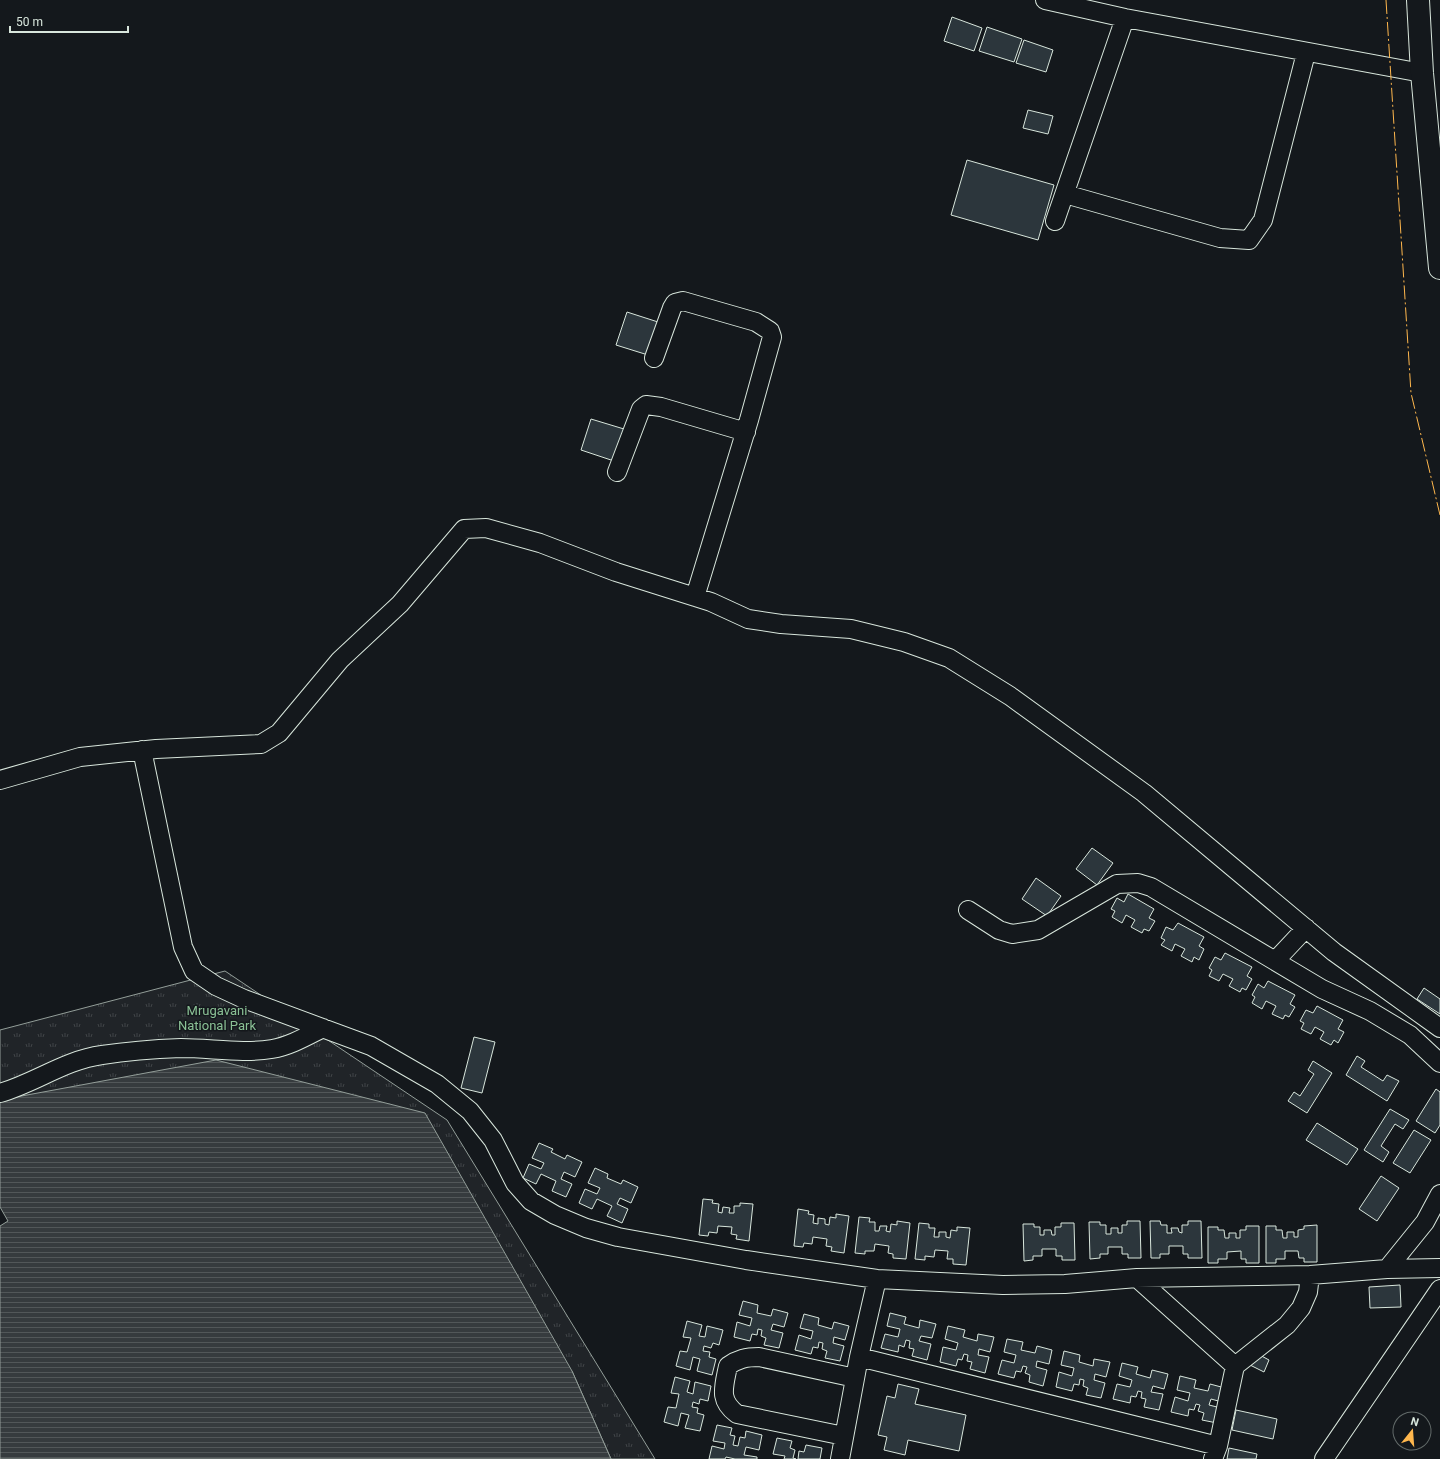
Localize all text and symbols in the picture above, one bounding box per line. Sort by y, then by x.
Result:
scale bar [10,8,128,34]
text: 50 m [16,15,43,29]
park label: Mrugavani National Park [178,1003,256,1033]
north arrow [1392,1411,1432,1451]
text: N [1409,1415,1421,1429]

